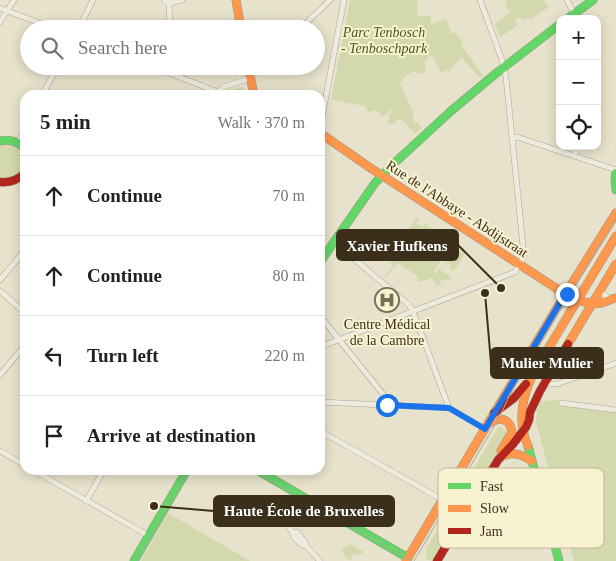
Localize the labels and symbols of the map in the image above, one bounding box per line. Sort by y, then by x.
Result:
park label: Parc Tenbosch - Tenboschpark [341,25,428,56]
street label: Rue de l'Abbaye - Abdijstraat [383,158,531,261]
callout: Xavier Hufkens [337,230,458,260]
text: Xavier Hufkens [347,238,448,254]
route end [556,283,579,306]
hospital icon: Centre Médical de la Cambre [374,287,400,313]
place label: Centre Médical de la Cambre [344,317,430,348]
callout: Mulier Mulier [491,348,603,378]
text: Mulier Mulier [501,355,593,371]
route start [376,394,399,417]
legend [438,468,604,548]
text: Fast [480,479,503,494]
callout: Haute École de Bruxelles [214,496,394,526]
text: Slow [480,501,510,516]
text: Haute École de Bruxelles [224,503,384,519]
text: Jam [480,524,503,539]

